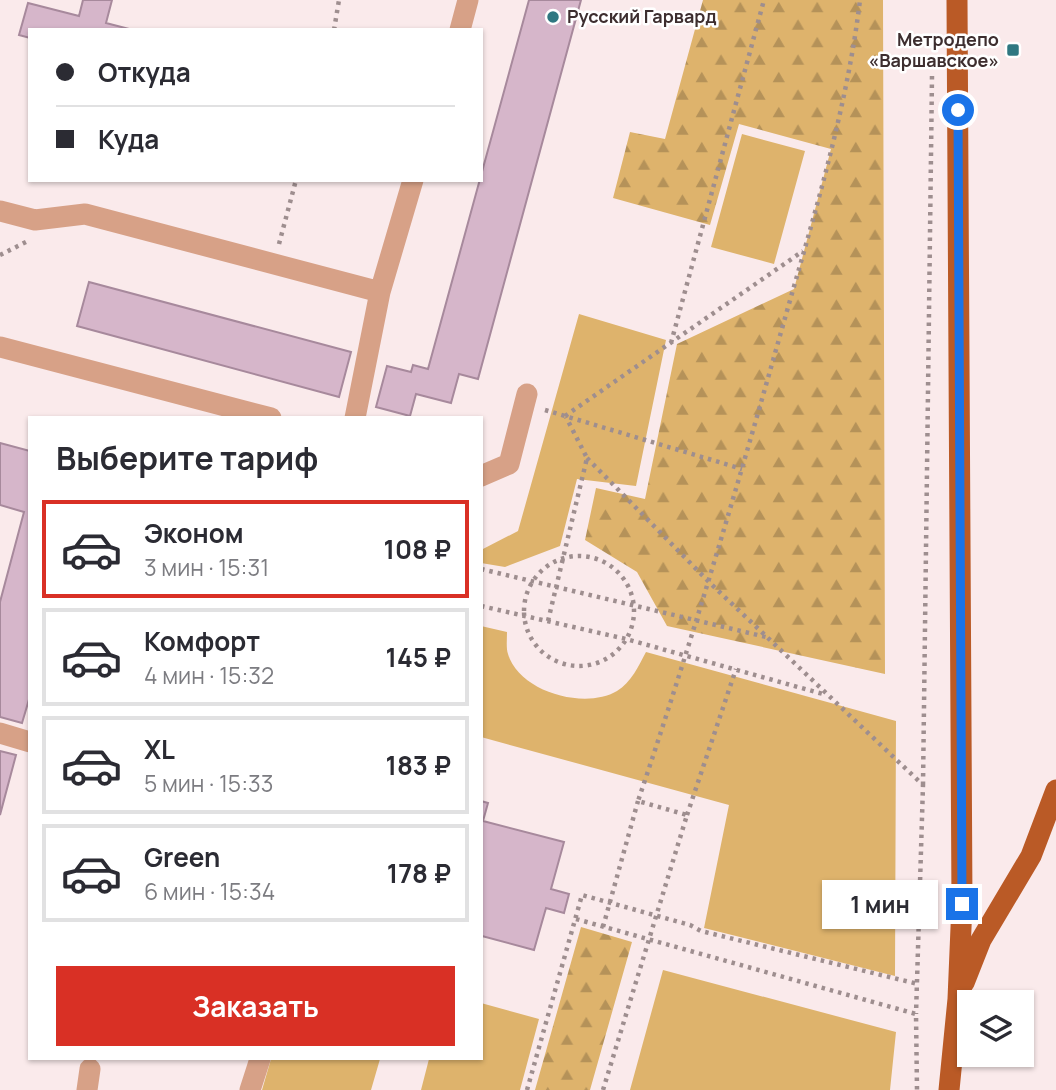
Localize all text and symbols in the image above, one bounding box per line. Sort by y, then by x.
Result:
place label: Русский Гарвард [567,4,717,28]
marker: Русский Гарвард [545,9,561,25]
place label: Метродепо «Варшавское» [869,27,999,72]
marker: Метродепо «Варшавское» [1005,42,1021,58]
text: Откуда [98,54,191,90]
route start [942,94,974,126]
text: Куда [98,121,159,157]
text: Выберите тариф [56,436,318,480]
text: Эконом [144,515,244,551]
icon: car [60,518,123,581]
text: 108 ₽ [384,531,451,567]
text: 3 мин · 15:31 [144,551,269,583]
text: Комфорт [144,623,260,659]
icon: car [60,626,123,689]
text: 145 ₽ [386,639,451,675]
text: 4 мин · 15:32 [144,659,274,691]
text: XL [144,731,175,767]
icon: car [60,734,123,797]
text: 183 ₽ [386,747,451,783]
text: 5 мин · 15:33 [144,767,273,799]
text: Green [144,839,220,875]
icon: car [60,842,123,905]
text: 178 ₽ [387,855,451,891]
text: 6 мин · 15:34 [144,875,275,907]
callout: 1 мин [822,880,937,928]
text: 1 мин [850,888,910,920]
route end [946,888,978,920]
button: Заказать [56,966,455,1046]
map controls [957,990,1034,1067]
button: layers [957,990,1034,1067]

